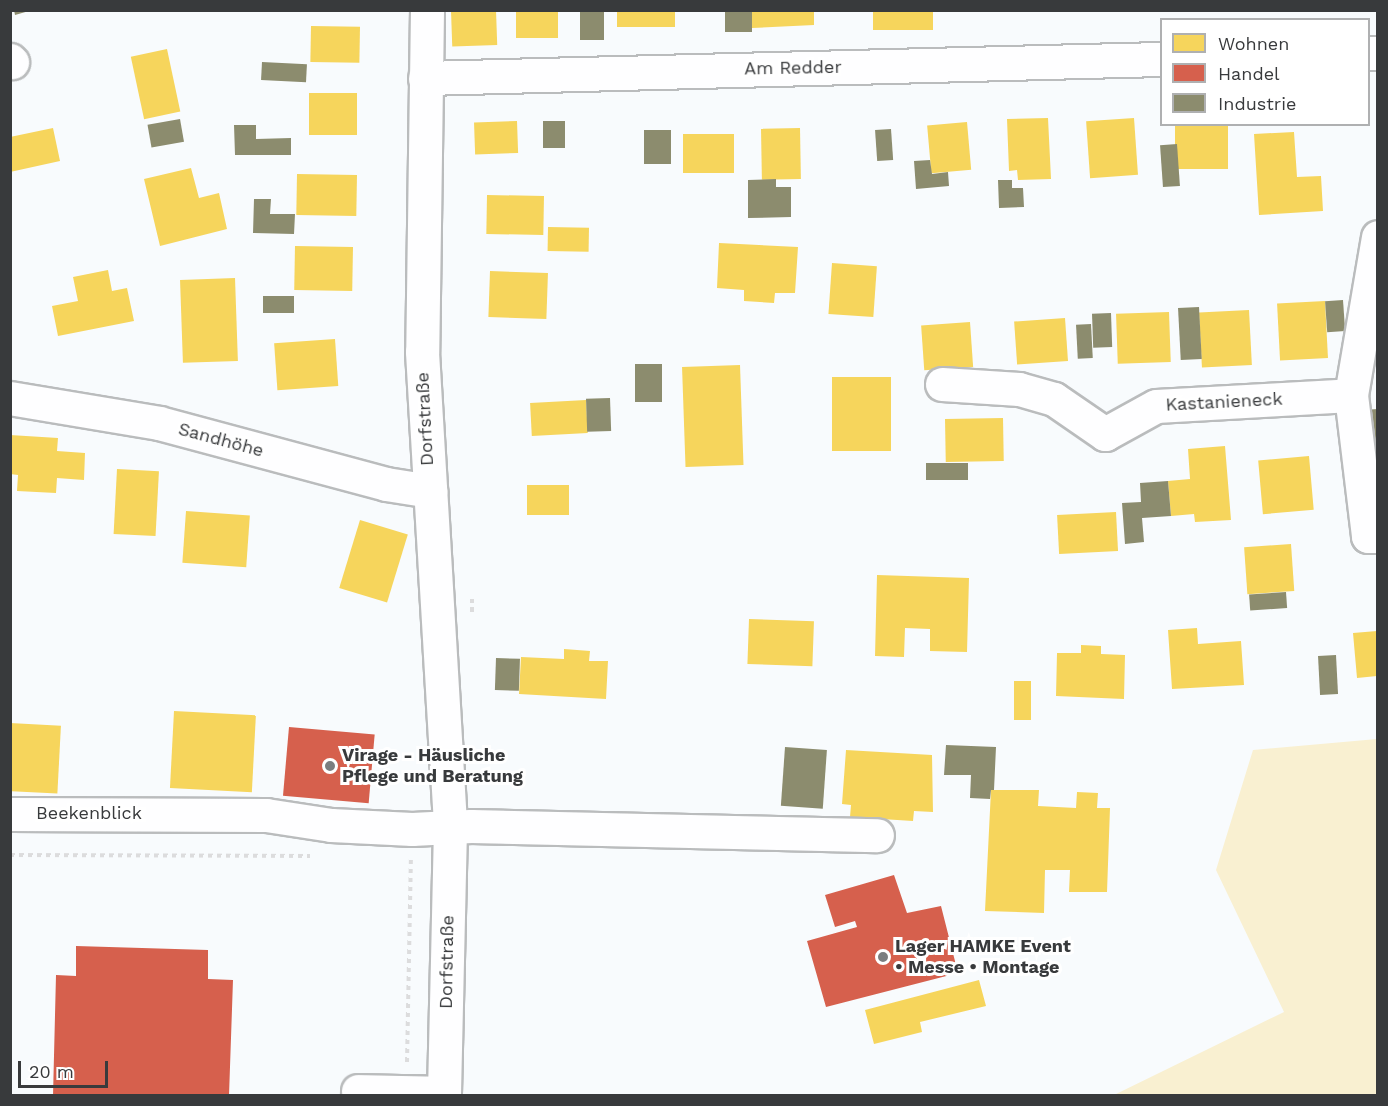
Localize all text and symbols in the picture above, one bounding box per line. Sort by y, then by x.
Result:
legend [1160,18,1370,126]
text: Wohnen [1218,33,1289,54]
street label: Am Redder [744,56,842,80]
text: Handel [1218,63,1280,84]
text: Industrie [1218,93,1296,114]
street label: Dorfstraße [412,372,438,466]
street label: Kastanieneck [1165,388,1283,416]
street label: Sandhöhe [176,418,266,462]
place label: Virage - Häusliche Pflege und Beratung [342,745,523,788]
marker: Virage - Häusliche Pflege und Beratung [323,759,337,773]
street label: Beekenblick [36,802,142,824]
street label: Dorfstraße [435,915,459,1009]
place label: Lager HAMKE Event • Messe • Montage [895,936,1071,978]
marker: Lager HAMKE Event • Messe • Montage [876,950,890,964]
scale bar [21,1049,111,1087]
text: 20 m [29,1061,74,1082]

